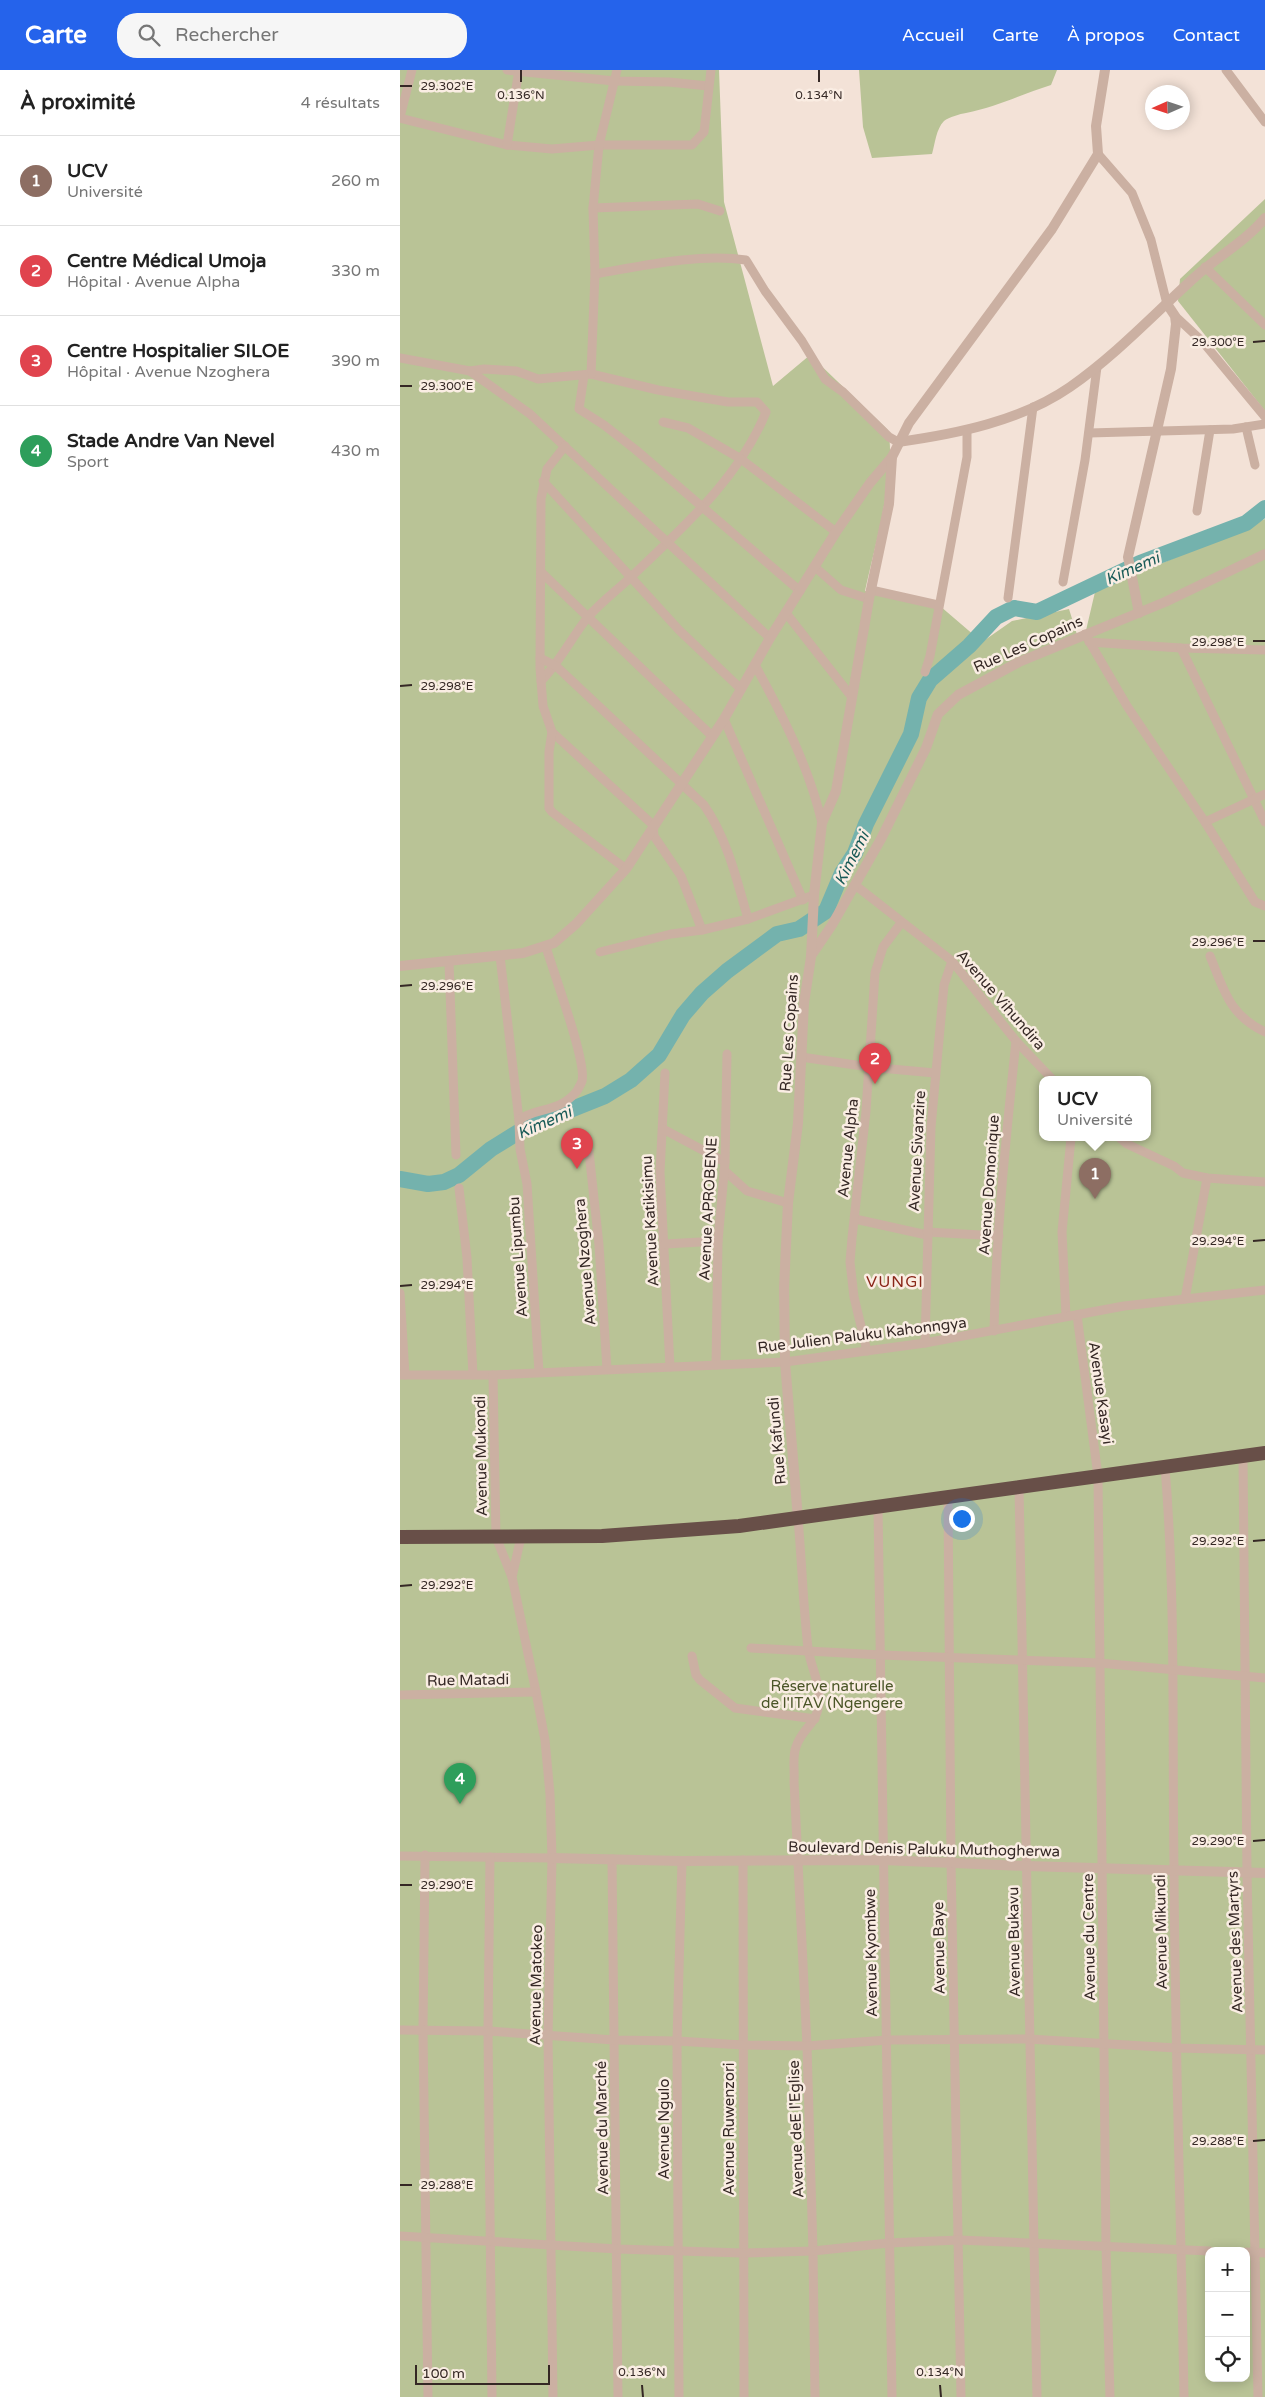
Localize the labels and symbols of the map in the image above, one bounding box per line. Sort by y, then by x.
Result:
text: 29.302°E [421,79,474,93]
north arrow [1145,85,1190,130]
text: 0.136°N [497,88,545,102]
text: 0.134°N [795,88,843,102]
text: 29.300°E [1192,335,1245,349]
text: 29.300°E [421,379,474,393]
water label: Kimemi [1102,547,1164,590]
street label: Rue Les Copains [971,612,1085,676]
text: 29.298°E [1192,635,1245,649]
text: 29.298°E [421,679,474,693]
water label: Kimemi [830,827,875,888]
text: 29.296°E [1192,935,1245,949]
street label: Avenue Vihundira [953,946,1049,1054]
street label: Rue Les Copains [776,974,802,1092]
text: 29.296°E [421,979,474,993]
pin: 2 [859,1043,891,1084]
street label: Avenue Sivanzire [905,1090,929,1212]
street label: Avenue Alpha [834,1098,862,1198]
water label: Kimemi [514,1101,576,1144]
street label: Avenue Domonique [975,1114,1003,1256]
pin: 3 [561,1128,593,1169]
street label: Avenue APROBENE [695,1137,721,1281]
street label: Avenue Katikisimu [638,1155,662,1287]
pin: 1 [1079,1158,1111,1199]
street label: Avenue Lipumbu [505,1196,531,1318]
street label: Avenue Nzoghera [570,1198,600,1326]
text: 29.294°E [1192,1234,1245,1248]
district label: VUNGI [866,1272,924,1292]
text: 29.294°E [421,1278,474,1292]
street label: Rue Julien Paluku Kahonngya [756,1313,968,1357]
street label: Avenue Kasayi [1085,1341,1117,1445]
street label: Avenue Mukondi [471,1396,491,1516]
street label: Rue Kafundi [764,1397,790,1485]
your location [949,1506,975,1532]
text: 29.292°E [1192,1534,1245,1548]
text: 29.292°E [421,1578,474,1592]
street label: Rue Matadi [427,1670,509,1690]
park label: Réserve naturelle de l'ITAV (Ngengere [761,1677,903,1712]
pin: 4 [444,1763,476,1804]
text: 29.290°E [1192,1834,1245,1848]
street label: Boulevard Denis Paluku Muthogherwa [788,1838,1060,1860]
street label: Avenue des Martyrs [1224,1871,1246,2013]
street label: Avenue du Centre [1079,1873,1099,2001]
street label: Avenue Mikundi [1151,1874,1171,1990]
text: 29.290°E [421,1878,474,1892]
street label: Avenue Bukavu [1004,1887,1024,1997]
street label: Avenue Kyombwe [861,1889,881,2017]
street label: Avenue Baye [929,1901,949,1995]
street label: Avenue Matokeo [526,1924,546,2046]
street label: Avenue deE l'Eglise [785,2060,807,2198]
street label: Avenue du Marché [592,2061,612,2195]
street label: Avenue Ruwenzori [720,2063,738,2195]
street label: Avenue Ngulo [655,2079,673,2179]
text: 29.288°E [1192,2134,1245,2148]
text: 29.288°E [421,2178,474,2192]
scale bar [415,2362,550,2385]
text: 0.136°N [618,2365,666,2379]
text: 0.134°N [916,2365,964,2379]

